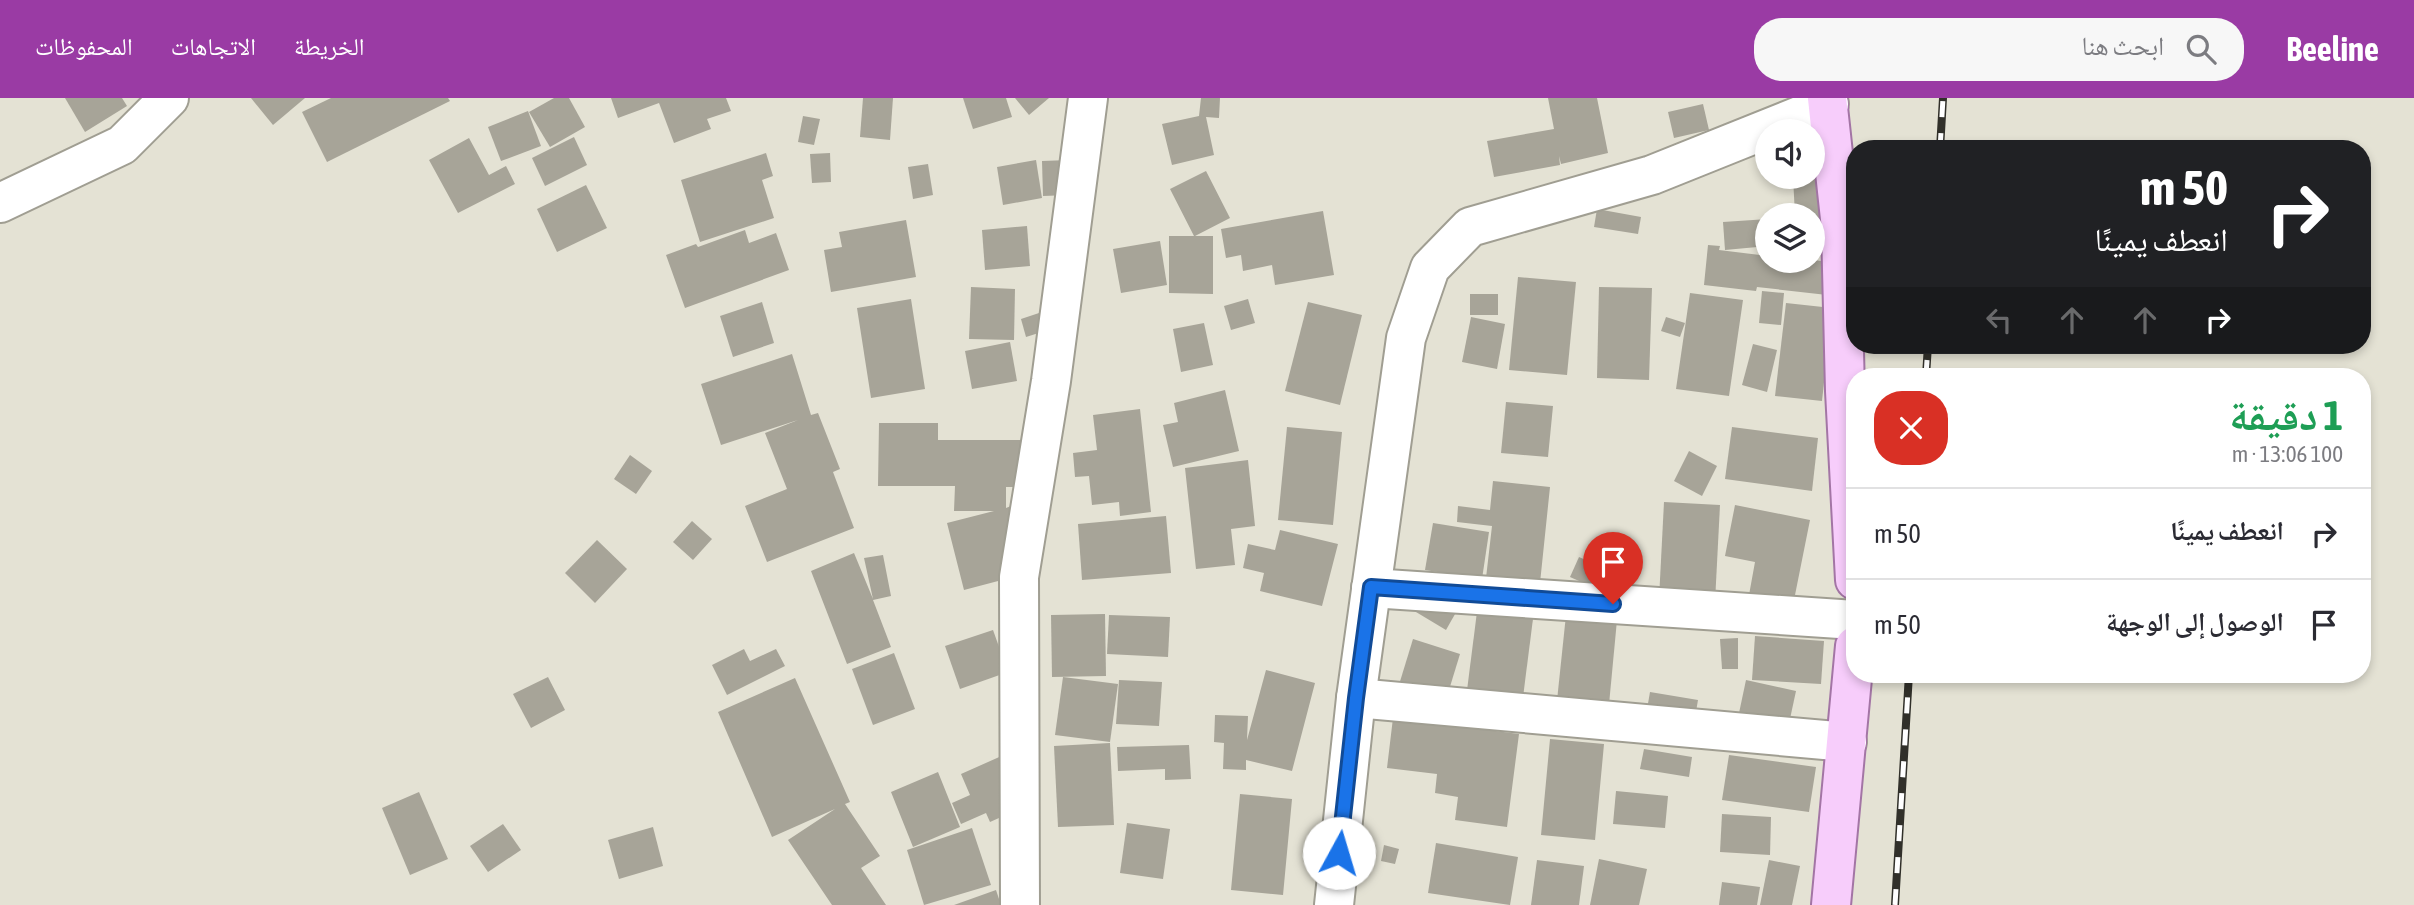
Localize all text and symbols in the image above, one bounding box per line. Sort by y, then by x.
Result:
search box [1754,18,2244,81]
icon: search [2182,30,2220,68]
text: Beeline [2286,30,2379,68]
text: ابحث هنا [2081,31,2164,61]
text: المحفوظات [35,33,133,60]
text: الاتجاهات [171,33,256,60]
text: الخريطة [294,33,365,60]
map controls [1755,119,1825,273]
button: sound [1755,119,1825,189]
text: 50 m [2140,159,2228,215]
icon: right [2252,168,2343,259]
button: layers [1755,203,1825,273]
text: انعطف يمينًا [2095,221,2228,258]
icon: left [1980,301,2018,339]
icon: ahead [2053,301,2091,339]
icon: ahead [2126,301,2164,339]
icon: right [2199,301,2237,339]
button: close [1874,391,1948,465]
text: 1 دقيقة [2229,391,2343,439]
text: 100 m · 13:06 [2232,441,2343,467]
icon: right [2305,515,2343,553]
text: انعطف يمينًا [2170,516,2284,546]
text: 50 m [1874,519,1921,549]
pin [1583,532,1643,604]
icon: arrive [1594,543,1632,581]
icon: arrive [2305,606,2343,644]
text: الوصول إلى الوجهة [2106,607,2284,637]
text: 50 m [1874,610,1921,640]
position arrow [1302,816,1376,890]

